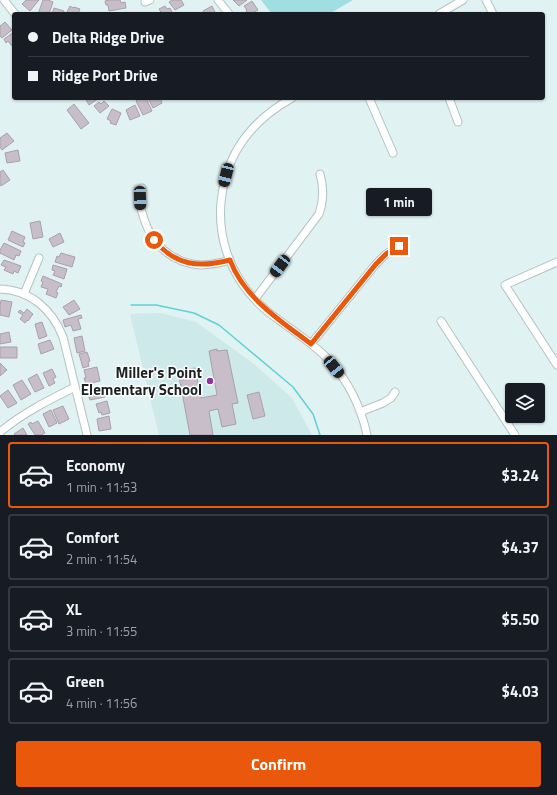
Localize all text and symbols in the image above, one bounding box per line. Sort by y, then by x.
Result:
text: Delta Ridge Drive [52,26,164,49]
text: Ridge Port Drive [52,64,158,87]
car [217,162,235,188]
car [134,186,146,210]
callout: 1 min [366,188,432,216]
text: 1 min [383,192,415,212]
route start [145,231,163,249]
route end [390,237,408,255]
car [268,253,292,279]
car [322,354,346,380]
place label: Miller's Point Elementary School [81,361,203,401]
marker: Miller's Point Elementary School [205,376,215,386]
map controls [505,383,545,423]
button: layers [505,383,545,423]
text: Economy [66,454,125,477]
icon: car [18,457,54,493]
text: $3.24 [502,464,539,487]
text: 1 min · 11:53 [66,477,137,497]
text: Comfort [66,526,119,549]
icon: car [18,529,54,565]
text: $4.37 [502,536,539,559]
text: 2 min · 11:54 [66,549,137,569]
text: XL [66,598,82,621]
icon: car [18,601,54,637]
text: $5.50 [502,608,539,631]
text: 3 min · 11:55 [66,621,137,641]
text: Green [66,670,104,693]
icon: car [18,673,54,709]
text: $4.03 [502,680,539,703]
text: 4 min · 11:56 [66,693,137,713]
button: Confirm [16,741,541,787]

